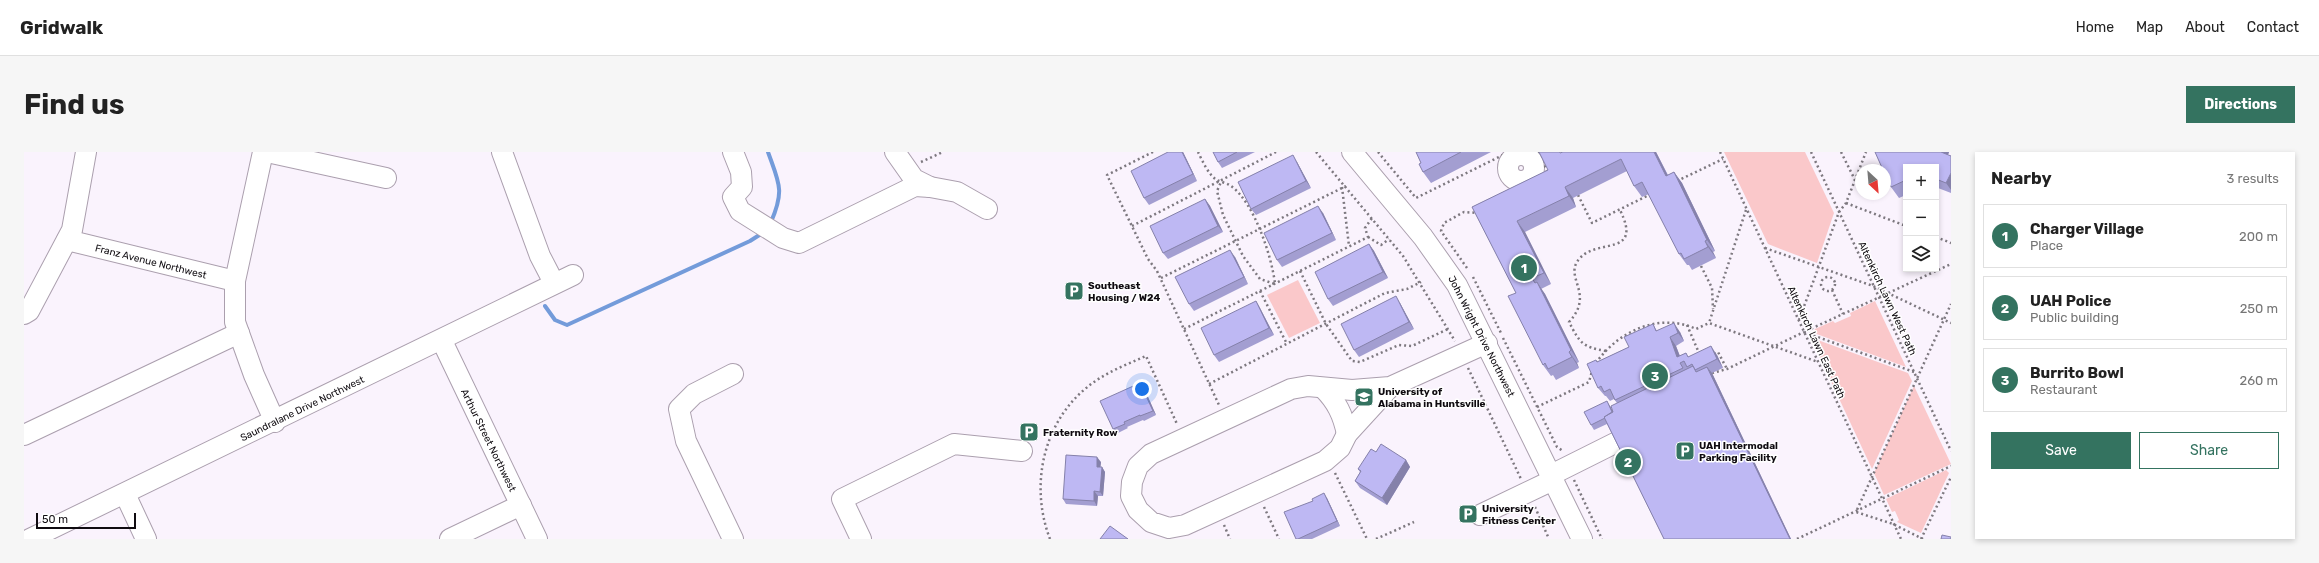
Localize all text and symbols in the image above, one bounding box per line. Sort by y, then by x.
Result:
text: Gridwalk [20,16,103,39]
text: Home [2076,19,2114,36]
text: Map [2136,19,2163,36]
text: About [2185,19,2225,36]
text: Contact [2247,19,2299,36]
button: Directions [2186,86,2295,123]
text: Find us [24,88,124,121]
north arrow [1855,164,1891,200]
map controls [1903,164,1939,272]
button: + [1903,164,1939,200]
text: Nearby [1991,168,2052,188]
text: 3 results [2227,171,2279,186]
button: − [1903,200,1939,236]
text: Charger Village [2030,220,2144,238]
text: 1 [2002,229,2008,244]
text: 200 m [2239,229,2278,244]
button: layers [1903,236,1939,272]
text: Place [2030,238,2063,253]
street label: Altenkirch Lawn West Path [1855,240,1919,357]
street label: Franz Avenue Northwest [94,242,208,282]
pin: 1 [1511,253,1537,283]
street label: John Wright Drive Northwest [1445,274,1517,399]
parking icon: Southeast Housing / W24 [1063,280,1085,302]
place label: Southeast Housing / W24 [1088,280,1160,304]
street label: Altenkirch Lawn East Path [1785,284,1847,400]
text: UAH Police [2030,292,2111,310]
text: 2 [2001,301,2009,316]
text: 250 m [2240,301,2278,316]
text: Public building [2030,310,2119,325]
pin: 3 [1642,361,1668,391]
text: Burrito Bowl [2030,364,2124,382]
text: 3 [2001,373,2009,388]
text: 260 m [2240,373,2278,388]
street label: Saundralane Drive Northwest [238,374,366,444]
your location [1132,379,1152,399]
text: Restaurant [2030,382,2097,397]
school or university icon: University of Alabama in Huntsville [1353,386,1375,408]
place label: University of Alabama in Huntsville [1378,386,1486,410]
street label: Arthur Street Northwest [458,387,518,494]
parking icon: Fraternity Row [1018,421,1040,443]
place label: Fraternity Row [1043,427,1118,439]
button: Save [1991,432,2131,469]
button: Share [2139,432,2279,469]
parking icon: UAH Intermodal Parking Facility [1674,440,1696,462]
place label: UAH Intermodal Parking Facility [1699,440,1778,464]
pin: 2 [1615,447,1641,477]
parking icon: University Fitness Center [1457,503,1479,525]
place label: University Fitness Center [1482,503,1556,527]
scale bar [36,511,136,530]
text: 50 m [42,513,68,526]

